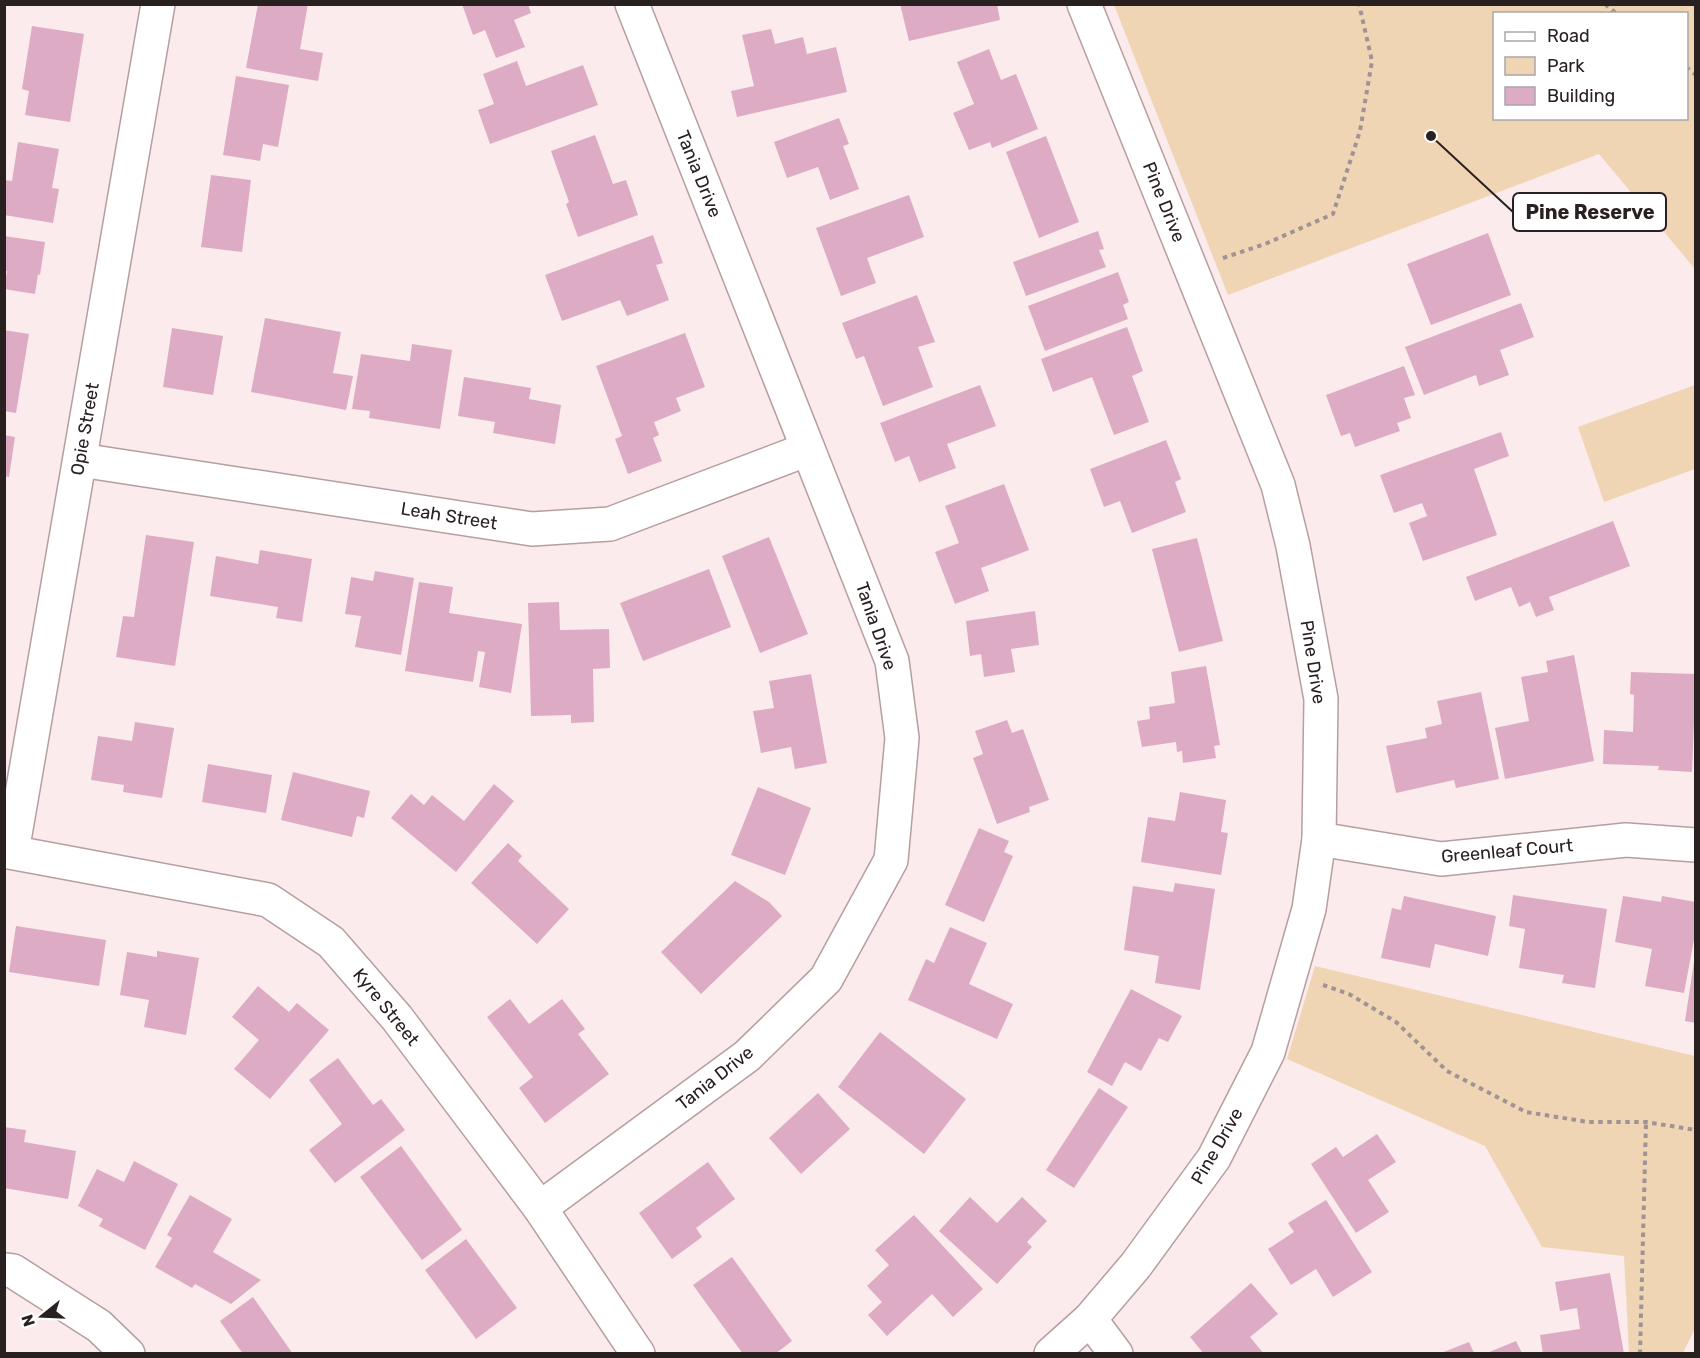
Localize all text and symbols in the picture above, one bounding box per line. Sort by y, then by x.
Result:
legend [1493,12,1688,120]
text: Road [1547,25,1590,47]
text: Park [1547,55,1585,77]
text: Building [1547,85,1615,107]
street label: Tania Drive [672,127,726,221]
street label: Pine Drive [1138,159,1190,245]
callout: Pine Reserve [1513,193,1666,231]
text: Pine Reserve [1525,200,1655,224]
street label: Opie Street [66,381,104,477]
street label: Leah Street [399,498,499,534]
street label: Tania Drive [851,579,901,673]
street label: Pine Drive [1296,618,1330,706]
street label: Greenleaf Court [1440,834,1574,868]
street label: Kyre Street [348,964,424,1050]
street label: Tania Drive [672,1041,758,1115]
street label: Pine Drive [1186,1104,1248,1188]
north arrow [12,1286,72,1346]
text: N [17,1312,39,1329]

